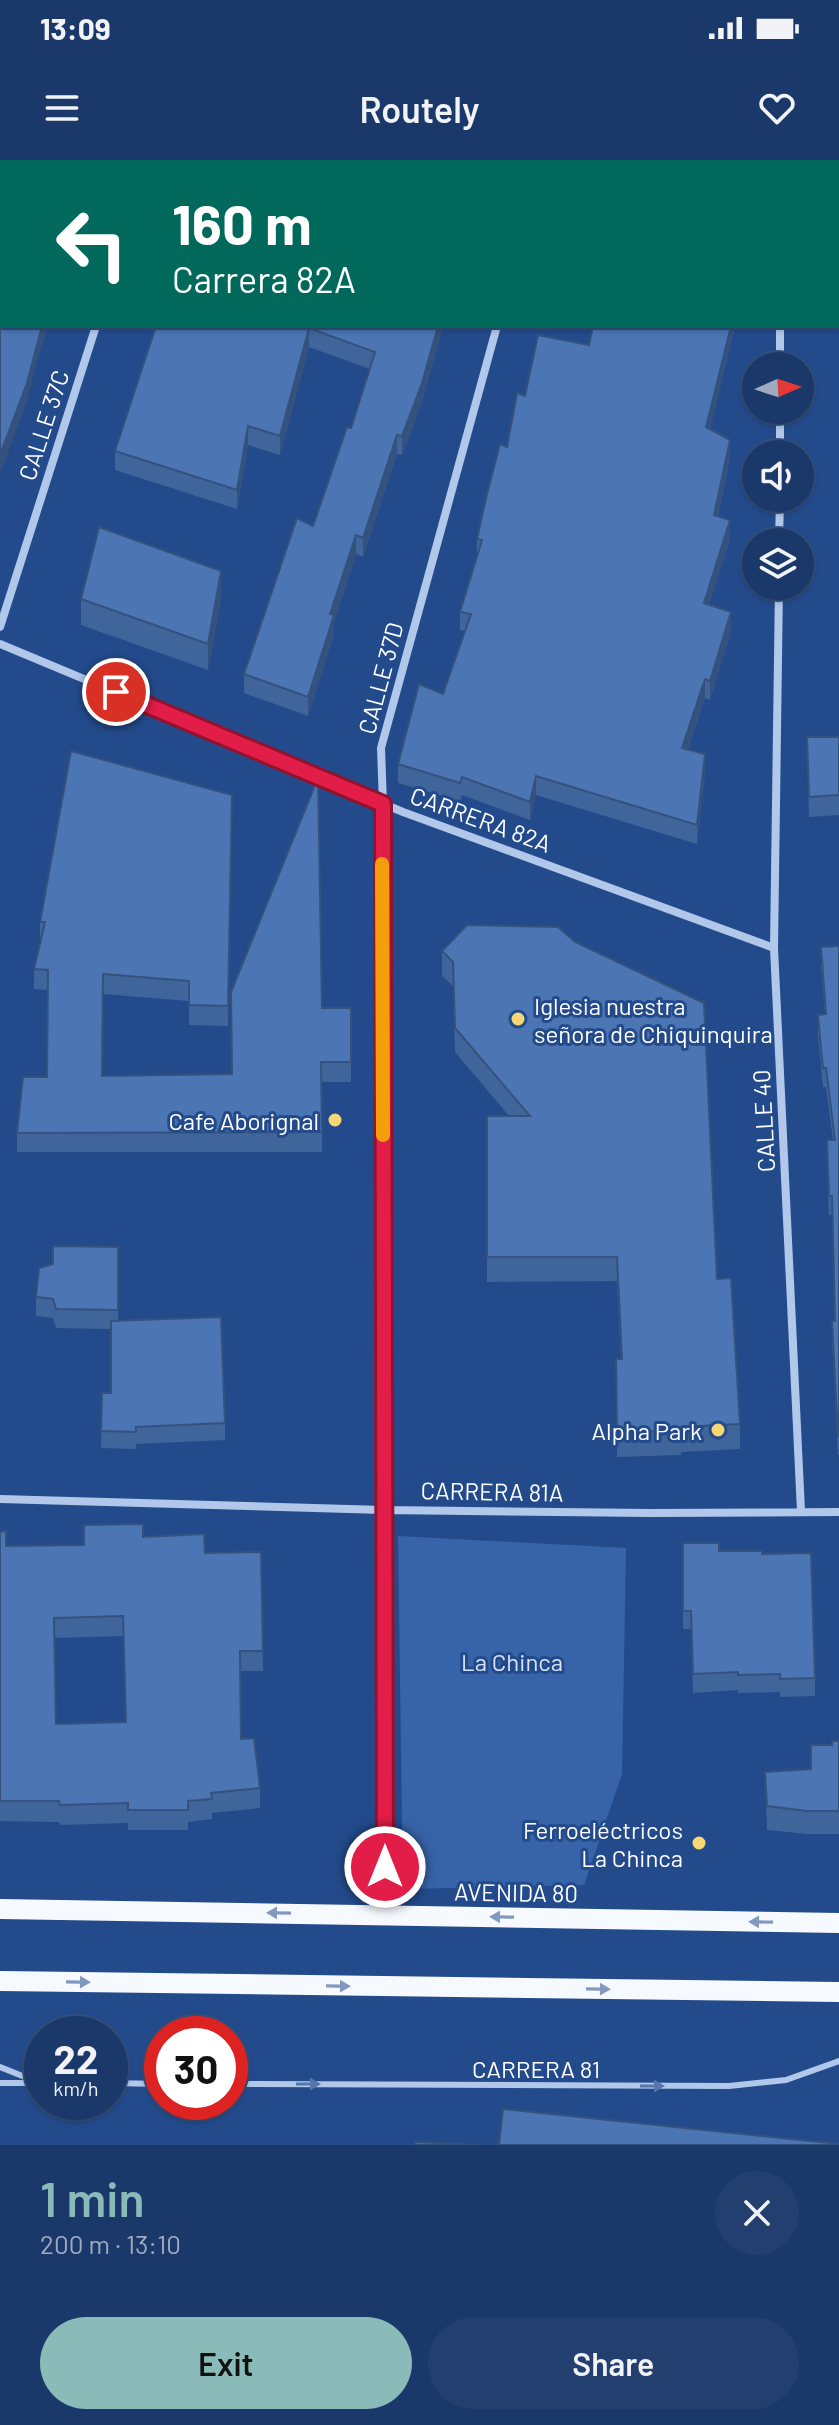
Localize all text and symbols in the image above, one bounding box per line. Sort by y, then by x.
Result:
text: 13:09 [40,10,111,46]
icon: menu [40,86,84,130]
icon: heart [755,86,799,130]
text: Routely [359,87,480,130]
text: 160 m [172,189,312,256]
icon: left [40,192,144,296]
text: Carrera 82A [172,257,356,300]
north arrow [742,352,814,424]
map controls [742,352,814,600]
street label: CALLE 37C [12,366,74,484]
button: sound [742,440,814,512]
button: layers [742,528,814,600]
street label: CALLE 37D [351,619,409,737]
pin [82,658,150,726]
icon: arrive [94,670,138,714]
street label: CARRERA 82A [407,780,555,858]
place label: Iglesia nuestra señora de Chiquinquira [534,991,773,1048]
marker: Iglesia nuestra señora de Chiquinquira [509,1010,527,1028]
street label: CALLE 40 [746,1069,780,1173]
place label: Cafe Aborignal [168,1106,319,1135]
marker: Cafe Aborignal [326,1111,344,1129]
place label: Alpha Park [592,1416,702,1445]
marker: Alpha Park [709,1421,727,1439]
street label: CARRERA 81A [420,1475,564,1507]
park label: La Chinca [461,1647,563,1676]
place label: Ferroeléctricos La Chinca [523,1815,683,1872]
position arrow [343,1825,427,1909]
marker: Ferroeléctricos La Chinca [690,1834,708,1852]
street label: AVENIDA 80 [454,1876,578,1908]
one-way arrow [266,1907,291,1920]
one-way arrow [489,1911,514,1924]
one-way arrow [748,1916,773,1929]
one-way arrow [66,1976,91,1988]
one-way arrow [326,1979,351,1992]
one-way arrow [586,1983,611,1996]
speed limit sign: 30 [144,2016,248,2120]
text: 22 [54,2034,98,2082]
street label: CARRERA 81 [472,2054,600,2083]
text: km/h [53,2076,99,2100]
one-way arrow [296,2078,321,2091]
one-way arrow [640,2080,665,2092]
text: 1 min [40,2169,145,2227]
button: close [715,2171,799,2255]
text: 200 m · 13:10 [40,2228,181,2259]
button: Exit [40,2317,412,2409]
button: Share [428,2317,799,2409]

